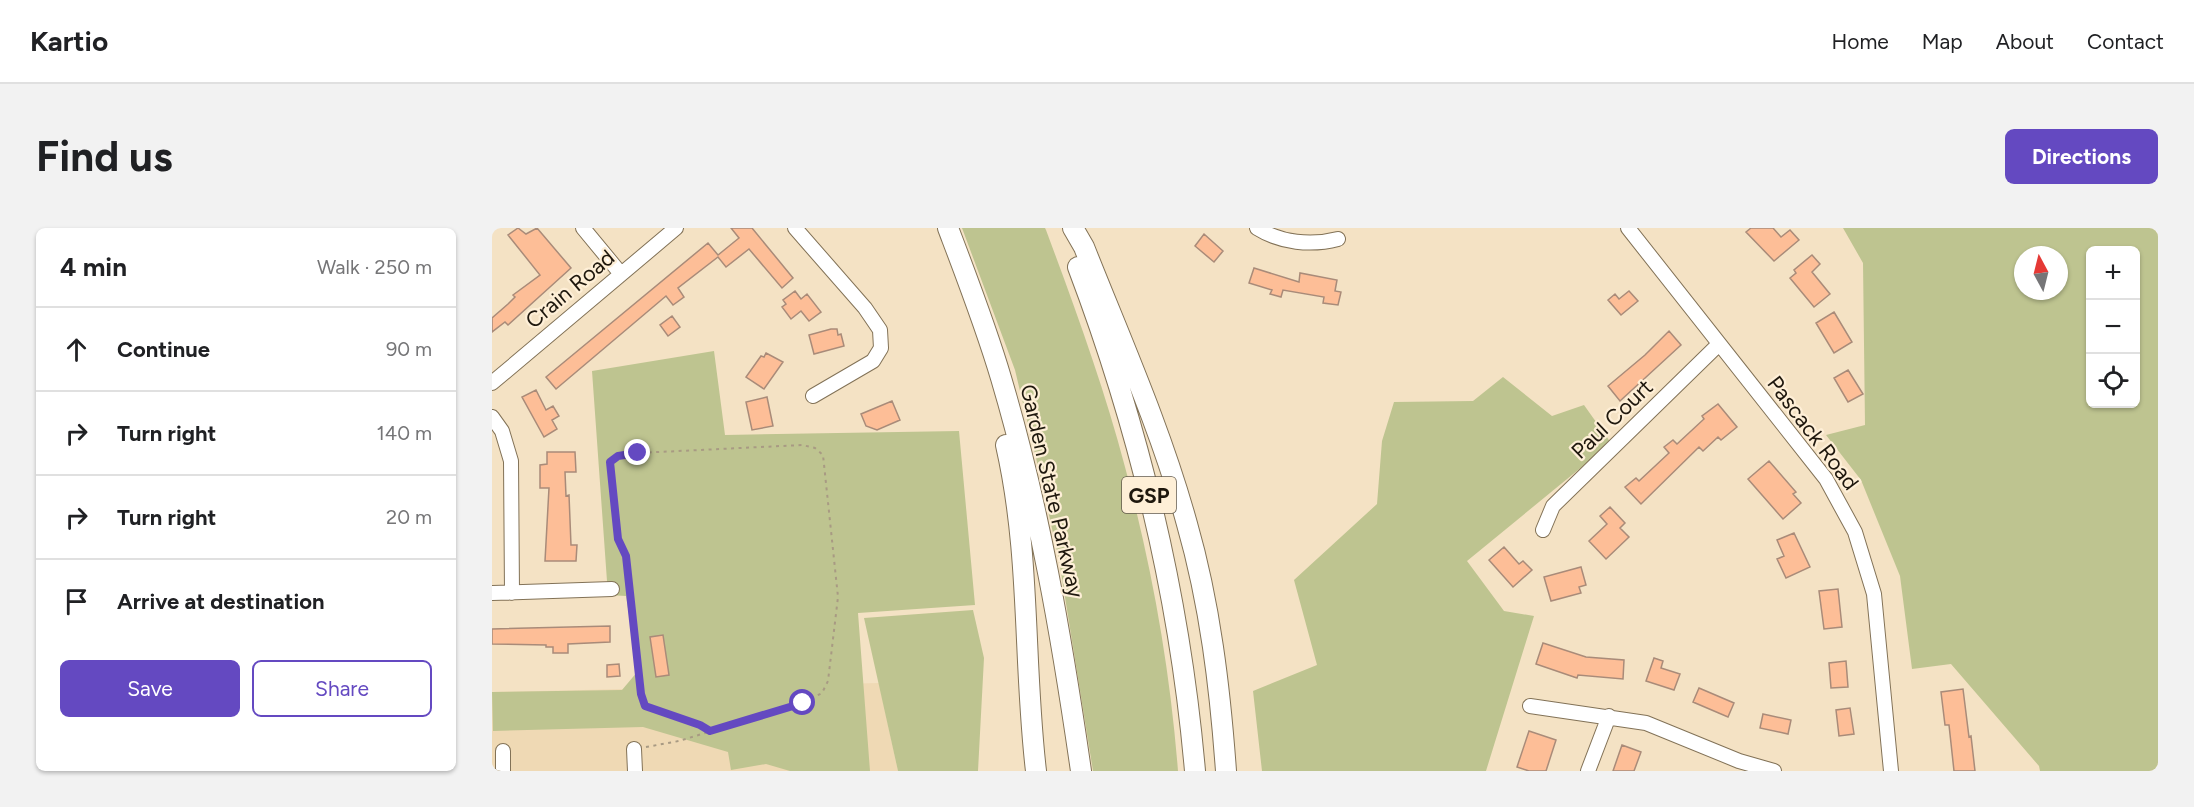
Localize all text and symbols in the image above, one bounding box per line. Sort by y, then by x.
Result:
text: Kartio [30,24,108,58]
text: Home [1832,29,1889,54]
text: Map [1922,29,1963,54]
text: About [1996,29,2054,54]
text: Contact [2087,29,2164,54]
button: Directions [2005,129,2158,184]
text: Find us [36,131,173,182]
street label: Crain Road [520,244,620,334]
north arrow [2014,246,2068,300]
map controls [2086,246,2140,408]
button: + [2086,246,2140,300]
text: 4 min [60,251,127,283]
text: Walk · 250 m [317,255,432,279]
button: − [2086,300,2140,354]
icon: ahead [60,333,93,366]
text: Continue [117,336,210,363]
text: 90 m [386,337,432,361]
button: locate [2086,354,2140,408]
street label: Pascack Road [1761,371,1865,495]
street label: Paul Court [1566,374,1658,464]
street label: Garden State Parkway [1014,382,1090,601]
icon: right [60,417,93,450]
text: Turn right [117,420,216,447]
text: 140 m [377,421,432,445]
route end [624,439,650,465]
road number: GSP [1122,477,1176,513]
icon: right [60,501,93,534]
text: Turn right [117,504,216,531]
text: 20 m [386,505,432,529]
icon: arrive [60,585,93,618]
text: Arrive at destination [117,588,325,615]
button: Save [60,660,240,717]
button: Share [252,660,432,717]
route start [789,689,815,715]

